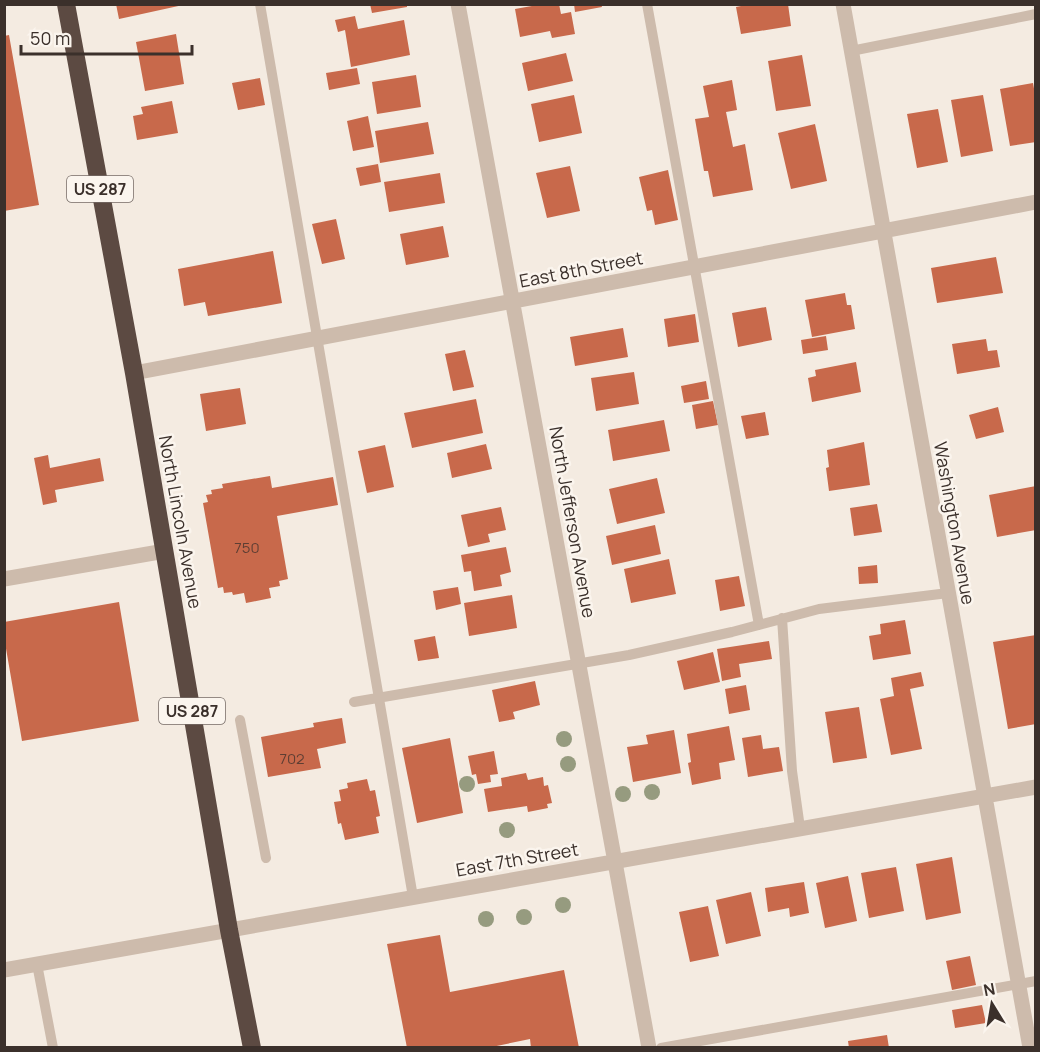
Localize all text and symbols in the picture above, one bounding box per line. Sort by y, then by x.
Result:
scale bar [21,18,192,56]
text: 50 m [30,26,70,50]
road number: US 287 [67,176,133,202]
street label: East 8th Street [517,245,645,293]
street label: North Jefferson Avenue [544,424,602,620]
street label: North Lincoln Avenue [154,434,208,610]
street label: Washington Avenue [929,440,981,606]
house number: 750 [234,537,260,558]
road number: US 287 [159,698,225,724]
house number: 702 [279,748,305,769]
street label: East 7th Street [454,836,580,882]
north arrow [962,974,1022,1034]
text: N [981,977,997,1001]

